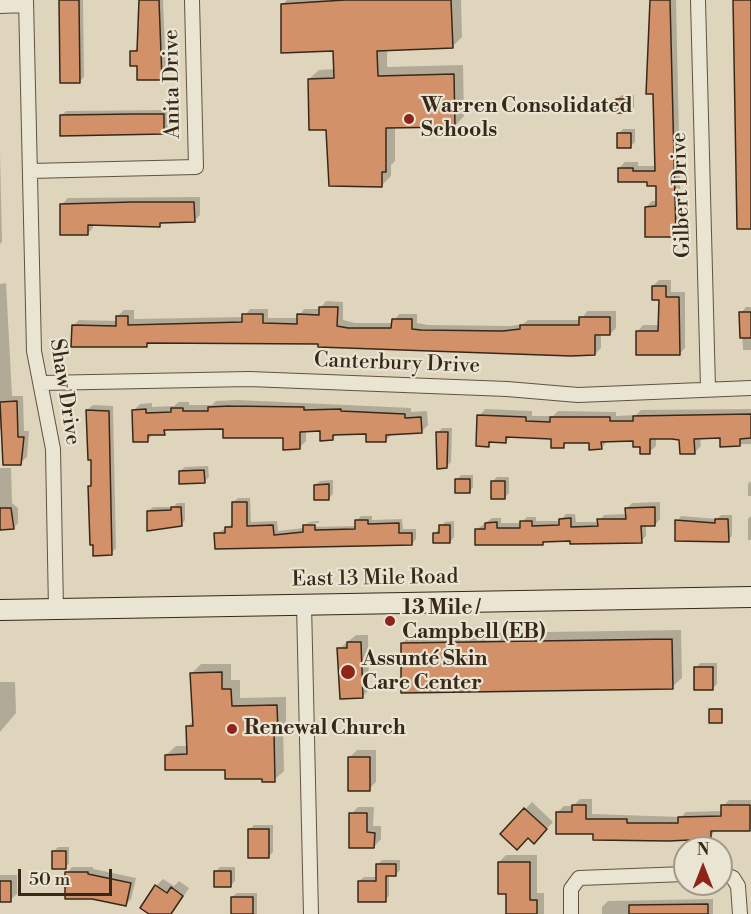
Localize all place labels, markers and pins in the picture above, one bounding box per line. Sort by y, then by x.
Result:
place label: Warren Consolidated Schools [421,94,633,144]
marker: Warren Consolidated Schools [402,112,416,126]
place label: 13 Mile / Campbell (EB) [402,596,546,646]
marker: 13 Mile / Campbell (EB) [383,614,397,628]
place label: Assunté Skin Care Center [362,647,487,697]
marker: Assunté Skin Care Center [339,663,357,681]
place label: Renewal Church [244,716,406,742]
marker: Renewal Church [225,722,239,736]

